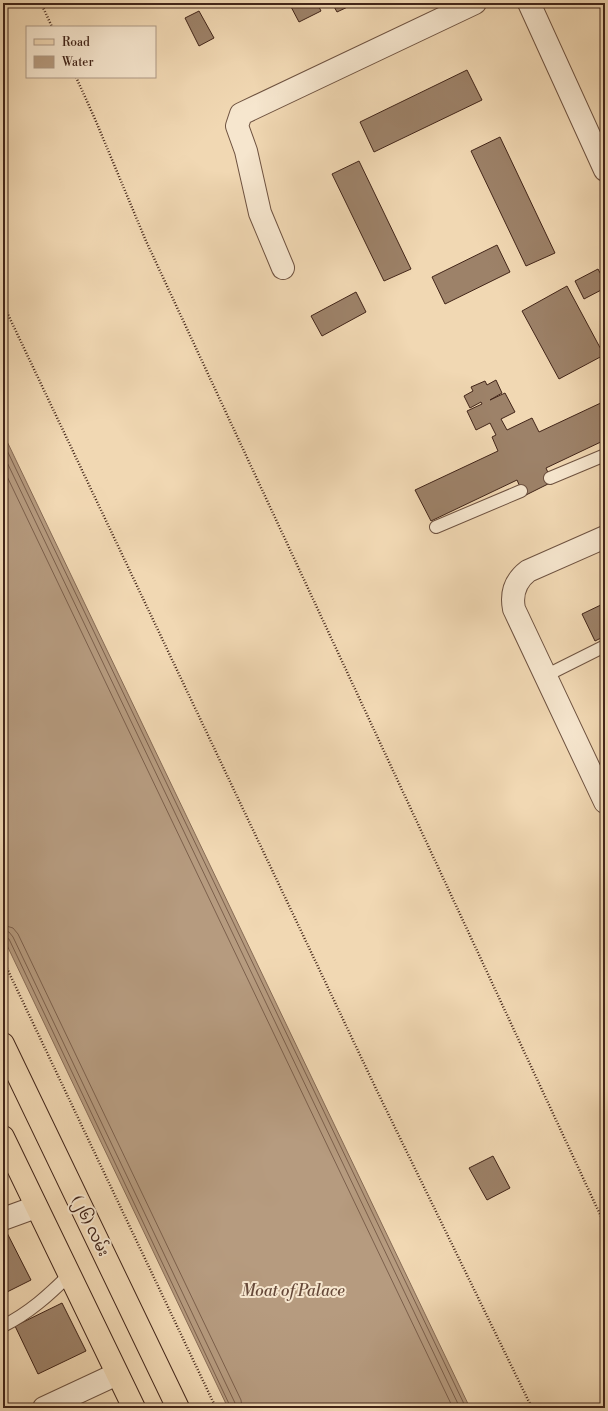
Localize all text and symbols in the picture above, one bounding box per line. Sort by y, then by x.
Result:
legend [26,26,156,78]
text: Road [62,35,90,50]
text: Water [61,55,94,70]
street label: (၂၆) လမ်း [65,1192,114,1260]
water label: Moat of Palace [241,1281,345,1301]

